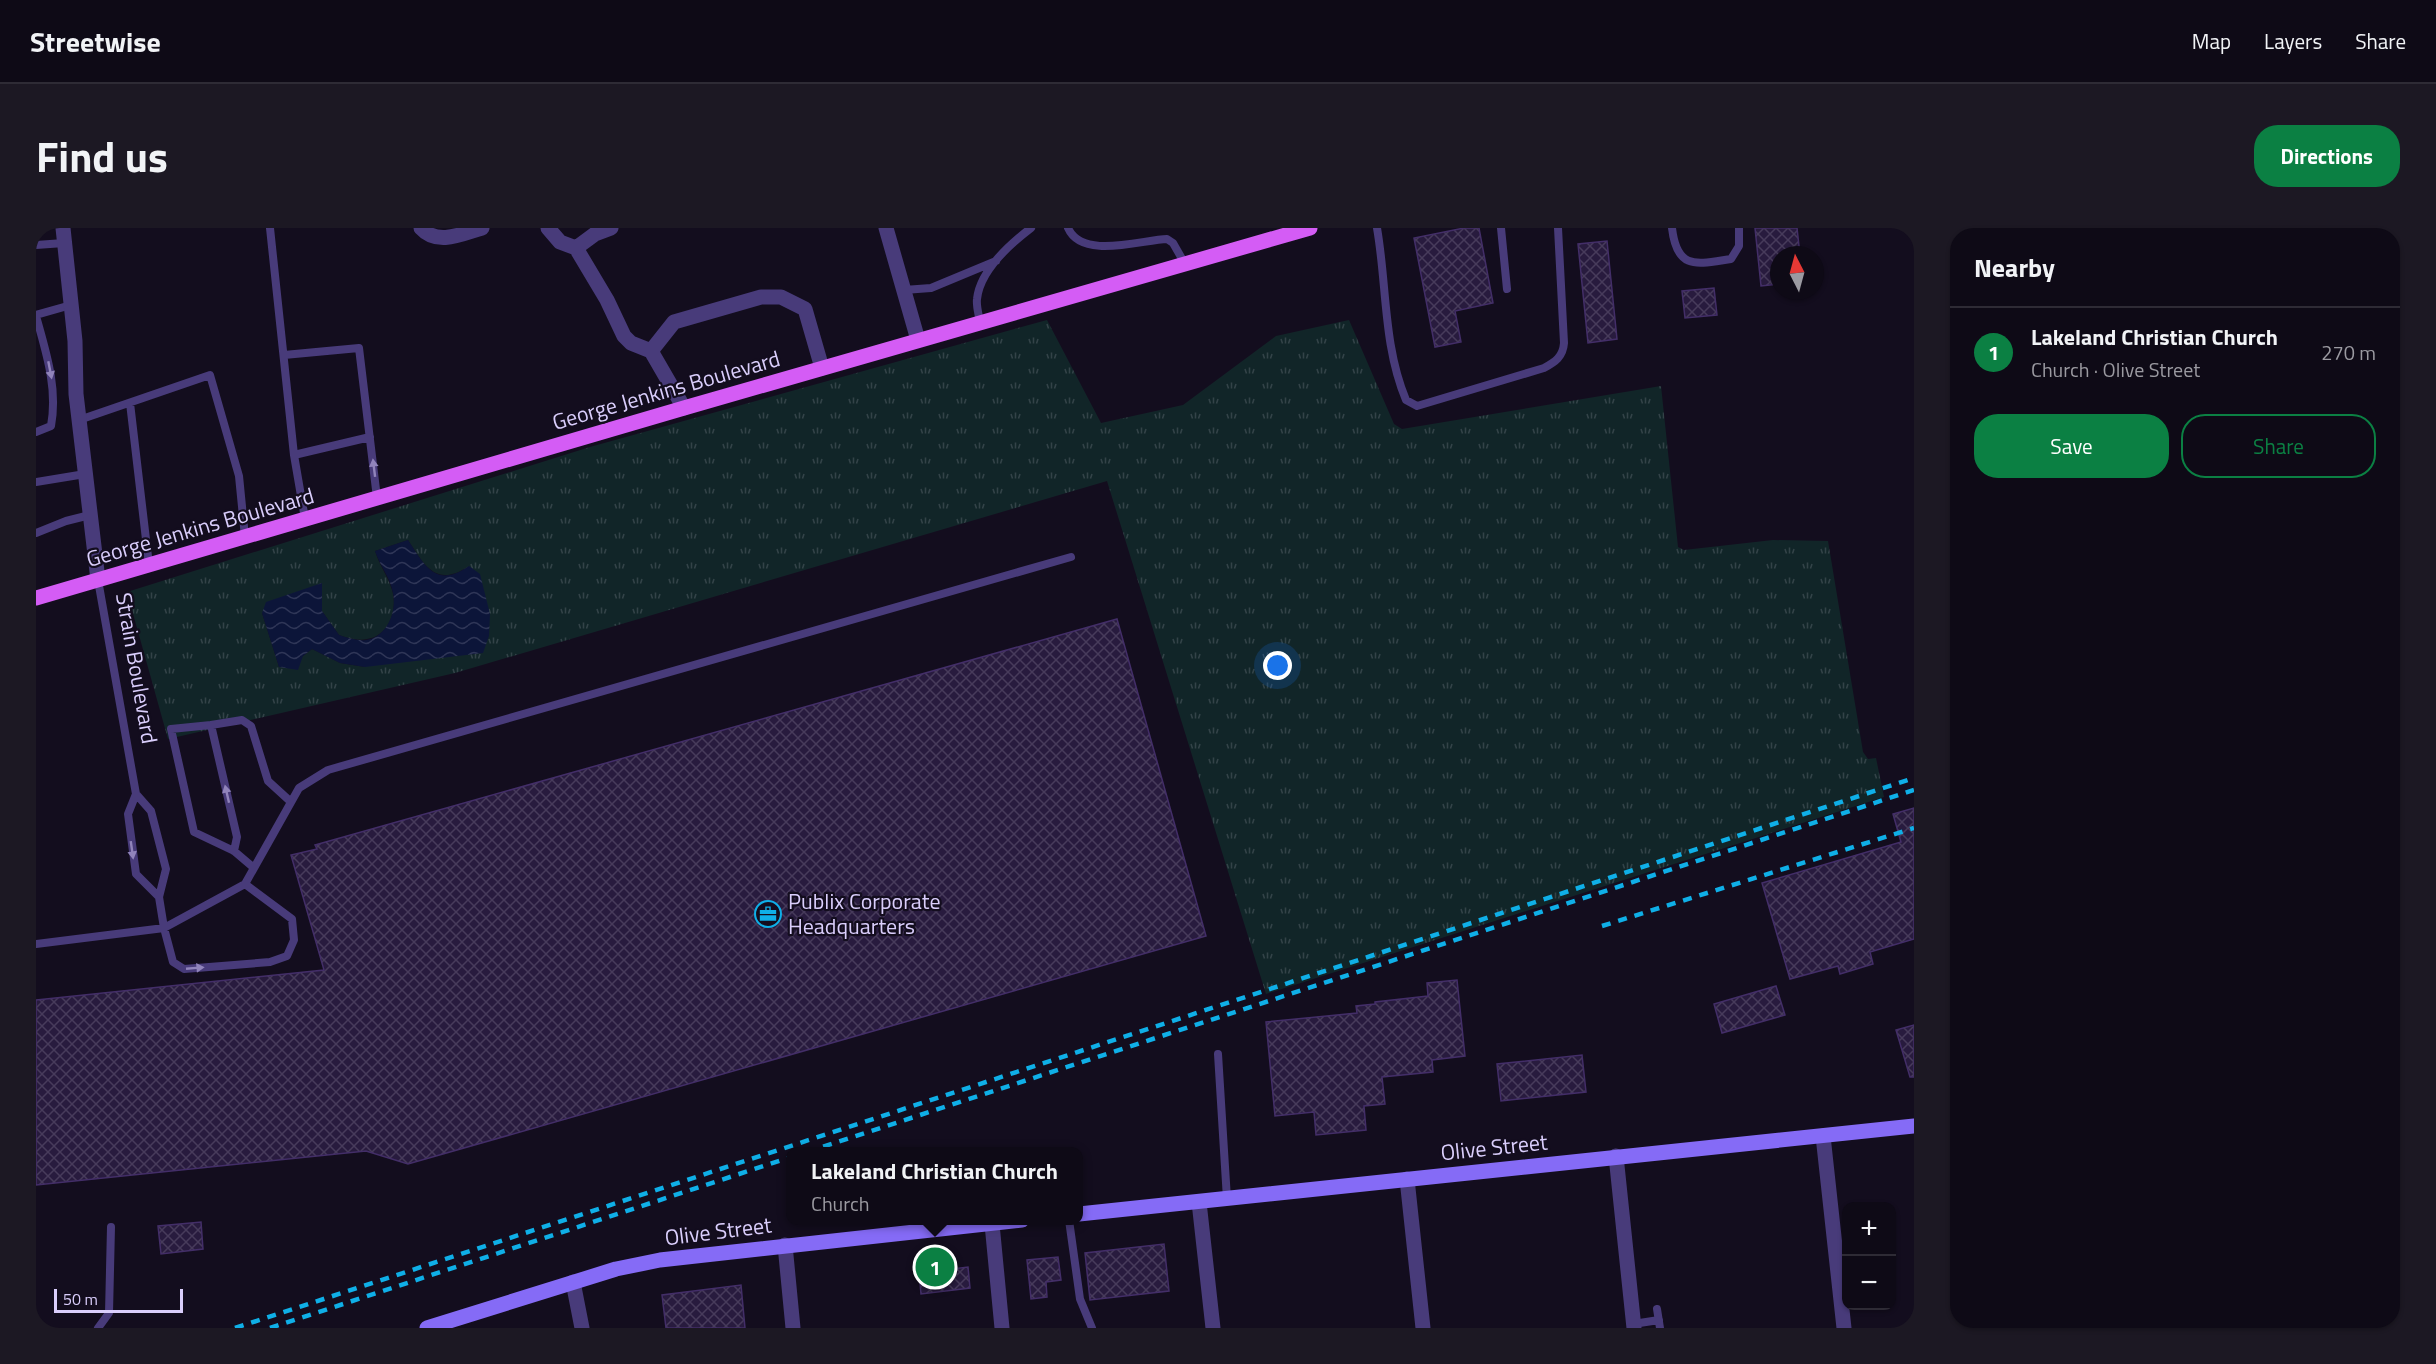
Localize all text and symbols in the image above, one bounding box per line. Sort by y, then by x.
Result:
text: Streetwise [30,20,161,63]
text: Map [2192,25,2231,57]
text: Layers [2264,25,2322,57]
text: Share [2355,25,2406,57]
text: Find us [36,124,168,188]
button: Directions [2254,125,2400,187]
north arrow [1770,246,1824,300]
text: Nearby [1974,248,2055,287]
text: Lakeland Christian Church [2031,320,2278,354]
text: 1 [1988,337,1999,368]
text: 270 m [2321,337,2376,368]
street label: George Jenkins Boulevard [548,341,784,439]
text: Church · Olive Street [2031,354,2200,385]
one-way arrow [46,361,55,380]
button: Save [1974,414,2169,478]
button: Share [2181,414,2376,478]
one-way arrow [369,458,378,477]
street label: George Jenkins Boulevard [82,478,318,576]
street label: Strain Boulevard [107,590,167,746]
your location [1263,651,1292,680]
one-way arrow [221,785,231,804]
one-way arrow [128,840,137,859]
place label: Publix Corporate Headquarters [788,884,941,943]
office icon: Publix Corporate Headquarters [753,899,783,929]
one-way arrow [186,963,205,973]
street label: Olive Street [1439,1124,1549,1170]
popup [786,1147,1083,1225]
text: Lakeland Christian Church [811,1154,1058,1188]
text: Church [811,1188,869,1219]
map controls [1842,1202,1896,1310]
button: + [1842,1202,1896,1256]
street label: Olive Street [663,1208,774,1254]
pin: 1 [916,1244,954,1290]
button: − [1842,1256,1896,1310]
scale bar [54,1286,183,1314]
text: 50 m [63,1287,98,1311]

